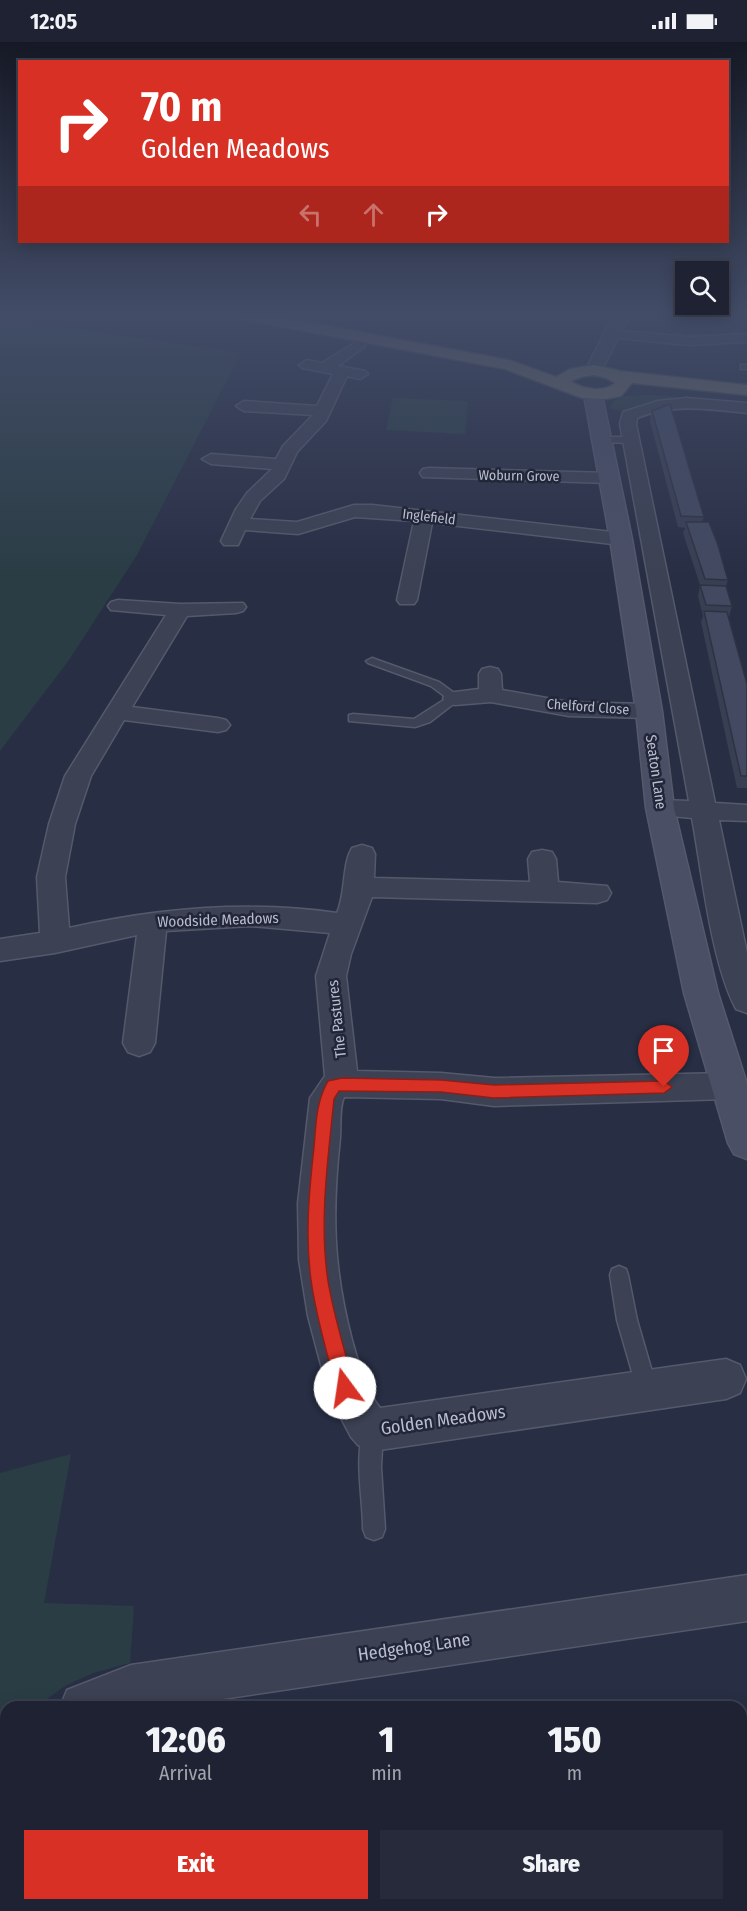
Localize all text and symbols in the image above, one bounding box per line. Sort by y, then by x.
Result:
text: 12:05 [30,8,77,35]
text: 70 m [141,82,222,132]
icon: right [42,84,120,162]
text: Golden Meadows [141,133,329,165]
icon: left [294,198,327,231]
icon: ahead [357,198,390,231]
icon: right [420,198,453,231]
map controls [675,261,729,315]
button: search [675,261,729,315]
street label: Woburn Grove [478,467,560,485]
street label: Inglefield [401,505,457,529]
street label: Chelford Close [546,696,630,718]
street label: Seaton Lane [642,733,670,811]
street label: Woodside Meadows [157,909,279,931]
street label: The Pastures [324,979,350,1059]
pin [638,1025,689,1087]
icon: arrive [647,1034,680,1067]
position arrow [313,1356,377,1420]
street label: Golden Meadows [379,1400,507,1440]
street label: Hedgehog Lane [356,1628,472,1666]
text: 12:06 [146,1718,226,1762]
text: 1 [379,1718,394,1762]
text: 150 [548,1718,601,1762]
text: Arrival [159,1761,212,1785]
text: min [371,1761,402,1785]
text: m [567,1761,582,1785]
button: Exit [24,1830,368,1899]
button: Share [380,1830,723,1899]

